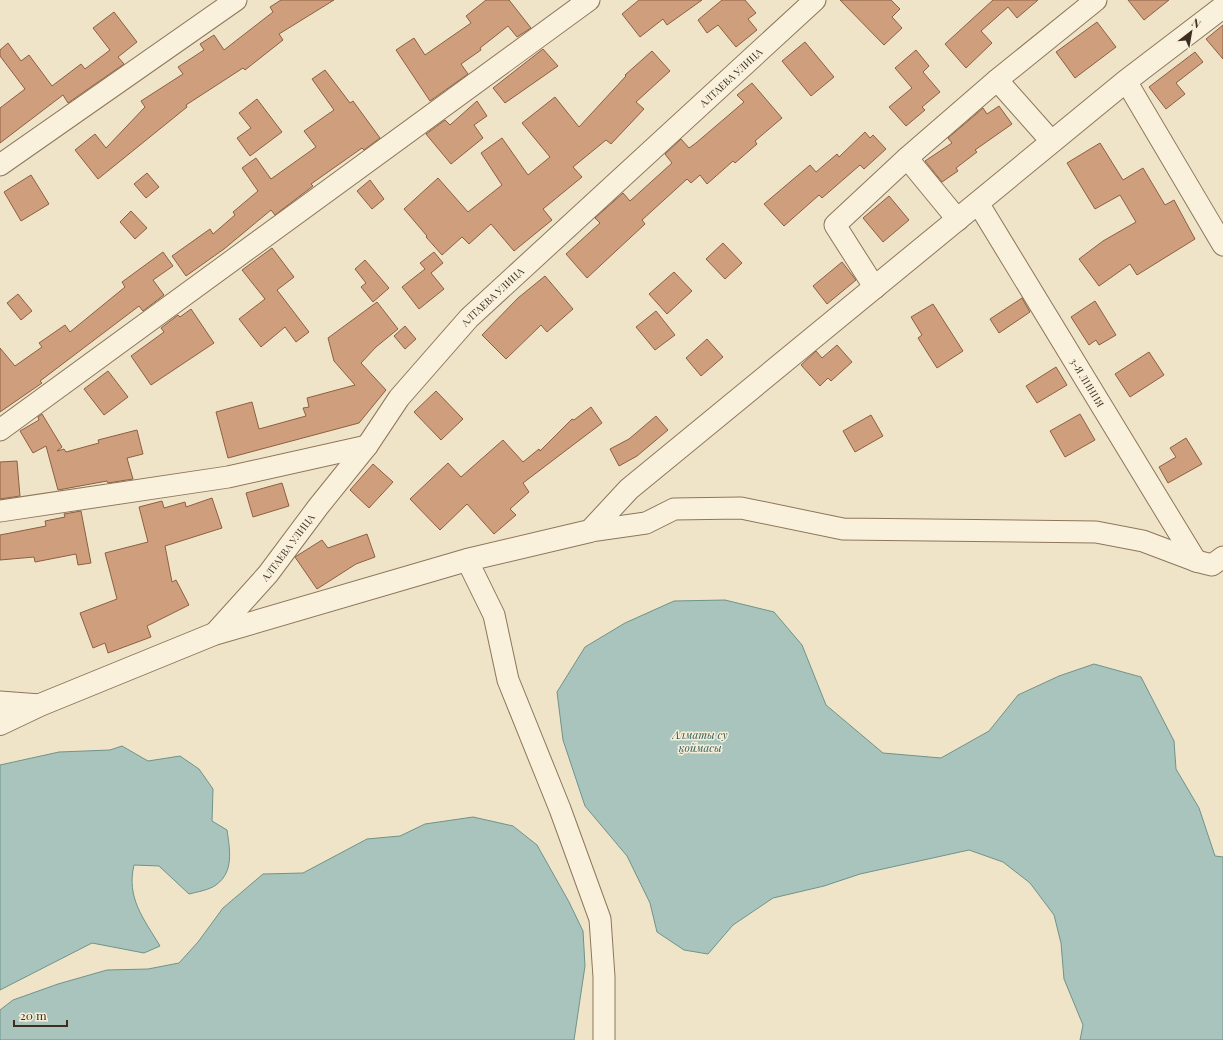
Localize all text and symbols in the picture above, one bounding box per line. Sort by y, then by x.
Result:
north arrow [1171,12,1211,52]
text: N [1189,15,1204,32]
street label: АЛТАЕВА УЛИЦА [696,45,766,111]
street label: АЛТАЕВА УЛИЦА [457,264,527,330]
street label: 3-Я ЛИНИЯ [1067,355,1108,410]
street label: АЛТАЕВА УЛИЦА [257,510,318,585]
water label: Алматы су қоймасы [671,727,728,755]
scale bar [14,1002,67,1028]
text: 20 m [20,1007,47,1023]

